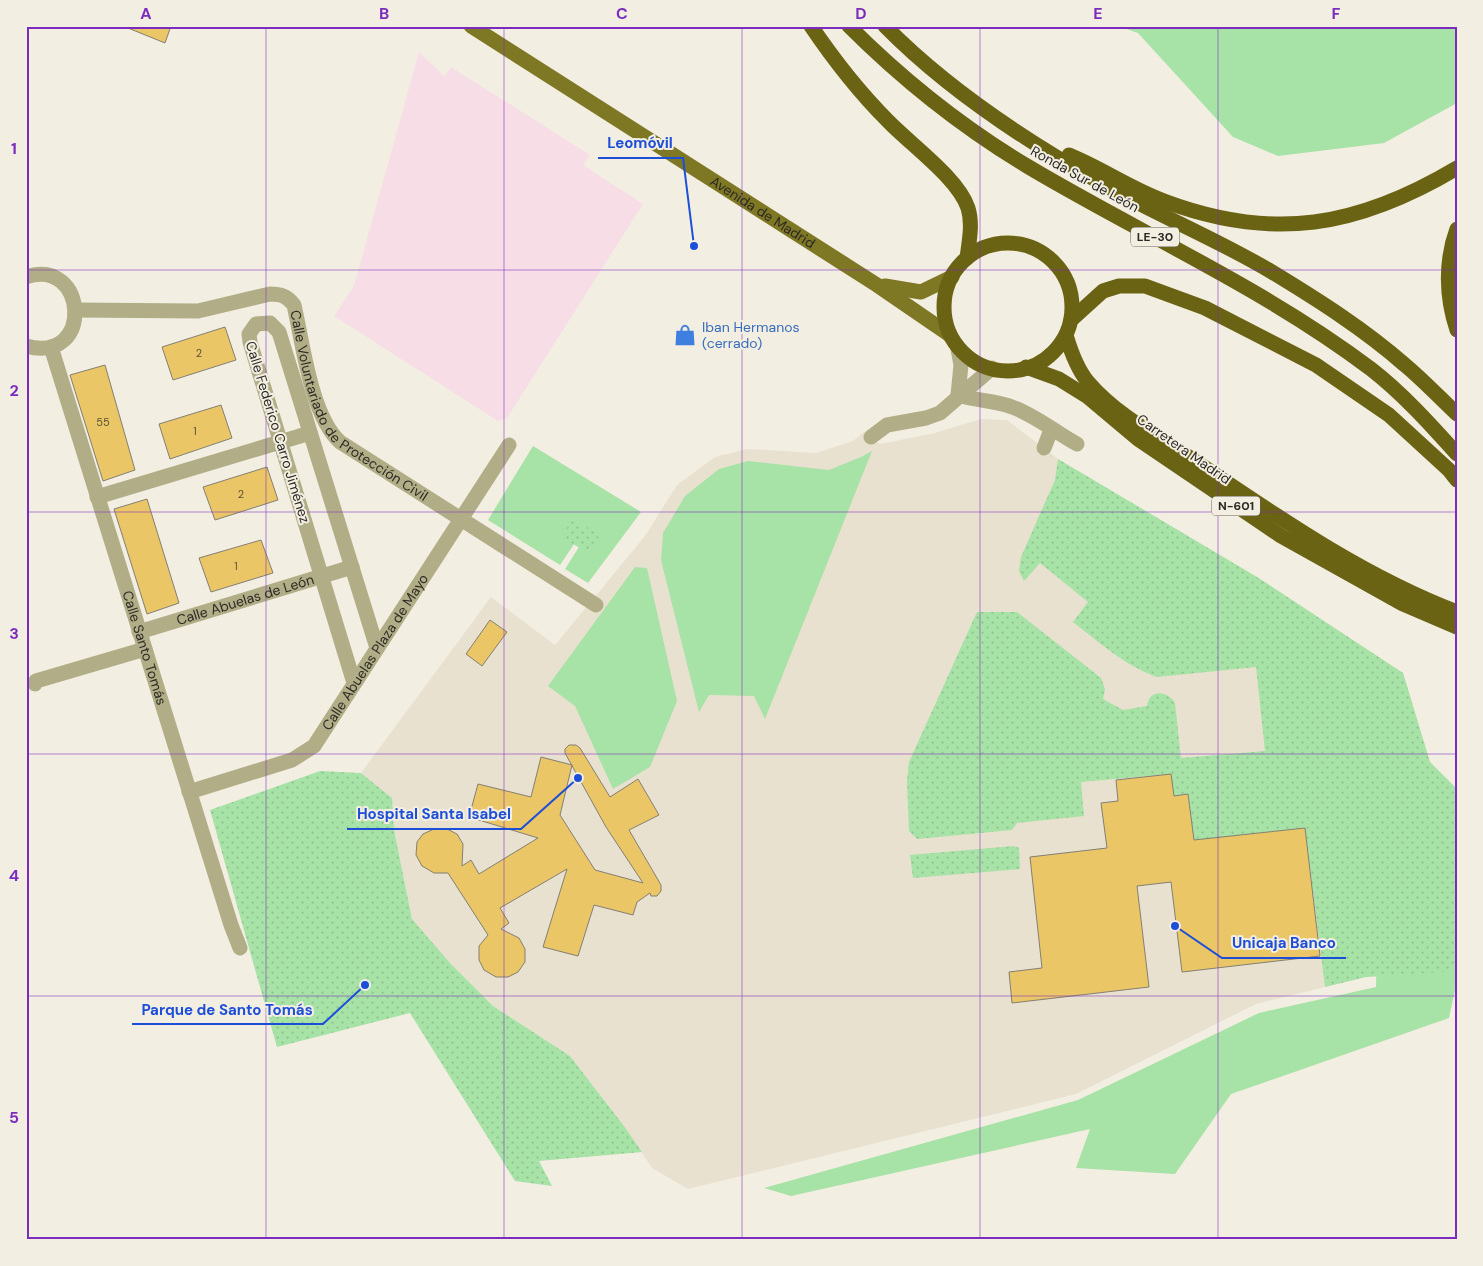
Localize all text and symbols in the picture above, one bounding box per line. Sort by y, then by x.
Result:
text: A [140,3,152,24]
text: B [379,3,389,24]
text: C [616,3,628,24]
text: D [855,3,867,24]
text: E [1093,3,1103,24]
text: F [1332,3,1341,24]
callout: Leomóvil [598,128,683,158]
text: Leomóvil [607,133,673,153]
text: 1 [11,138,17,159]
street label: Ronda Sur de León [1028,142,1142,216]
street label: Avenida de Madrid [707,172,819,252]
road number: LE-30 [1131,228,1179,246]
street label: Calle Voluntariado de Protección Civil [286,309,431,505]
place label: Iban Hermanos (cerrado) [702,318,800,352]
shop icon: Iban Hermanos (cerrado) [672,322,698,348]
street label: Calle Federico Carro Jiménez [242,339,314,525]
house number: 2 [196,346,202,360]
text: 2 [9,380,19,401]
street label: Carretera Madrid [1133,410,1235,488]
house number: 55 [96,415,110,429]
house number: 1 [193,424,197,438]
house number: 2 [238,487,244,501]
road number: N-601 [1212,496,1260,516]
house number: 1 [234,559,238,573]
street label: Calle Abuelas de León [174,570,316,629]
street label: Calle Abuelas Plaza de Mayo [318,570,432,734]
street label: Calle Santo Tomás [118,588,171,707]
text: 3 [9,623,19,644]
callout: Hospital Santa Isabel [347,799,521,829]
text: Hospital Santa Isabel [357,804,511,824]
text: 4 [9,865,19,886]
callout: Unicaja Banco [1222,928,1346,958]
text: Unicaja Banco [1232,933,1336,953]
callout: Parque de Santo Tomás [132,994,323,1024]
text: Parque de Santo Tomás [141,1000,313,1020]
text: 5 [9,1107,19,1128]

